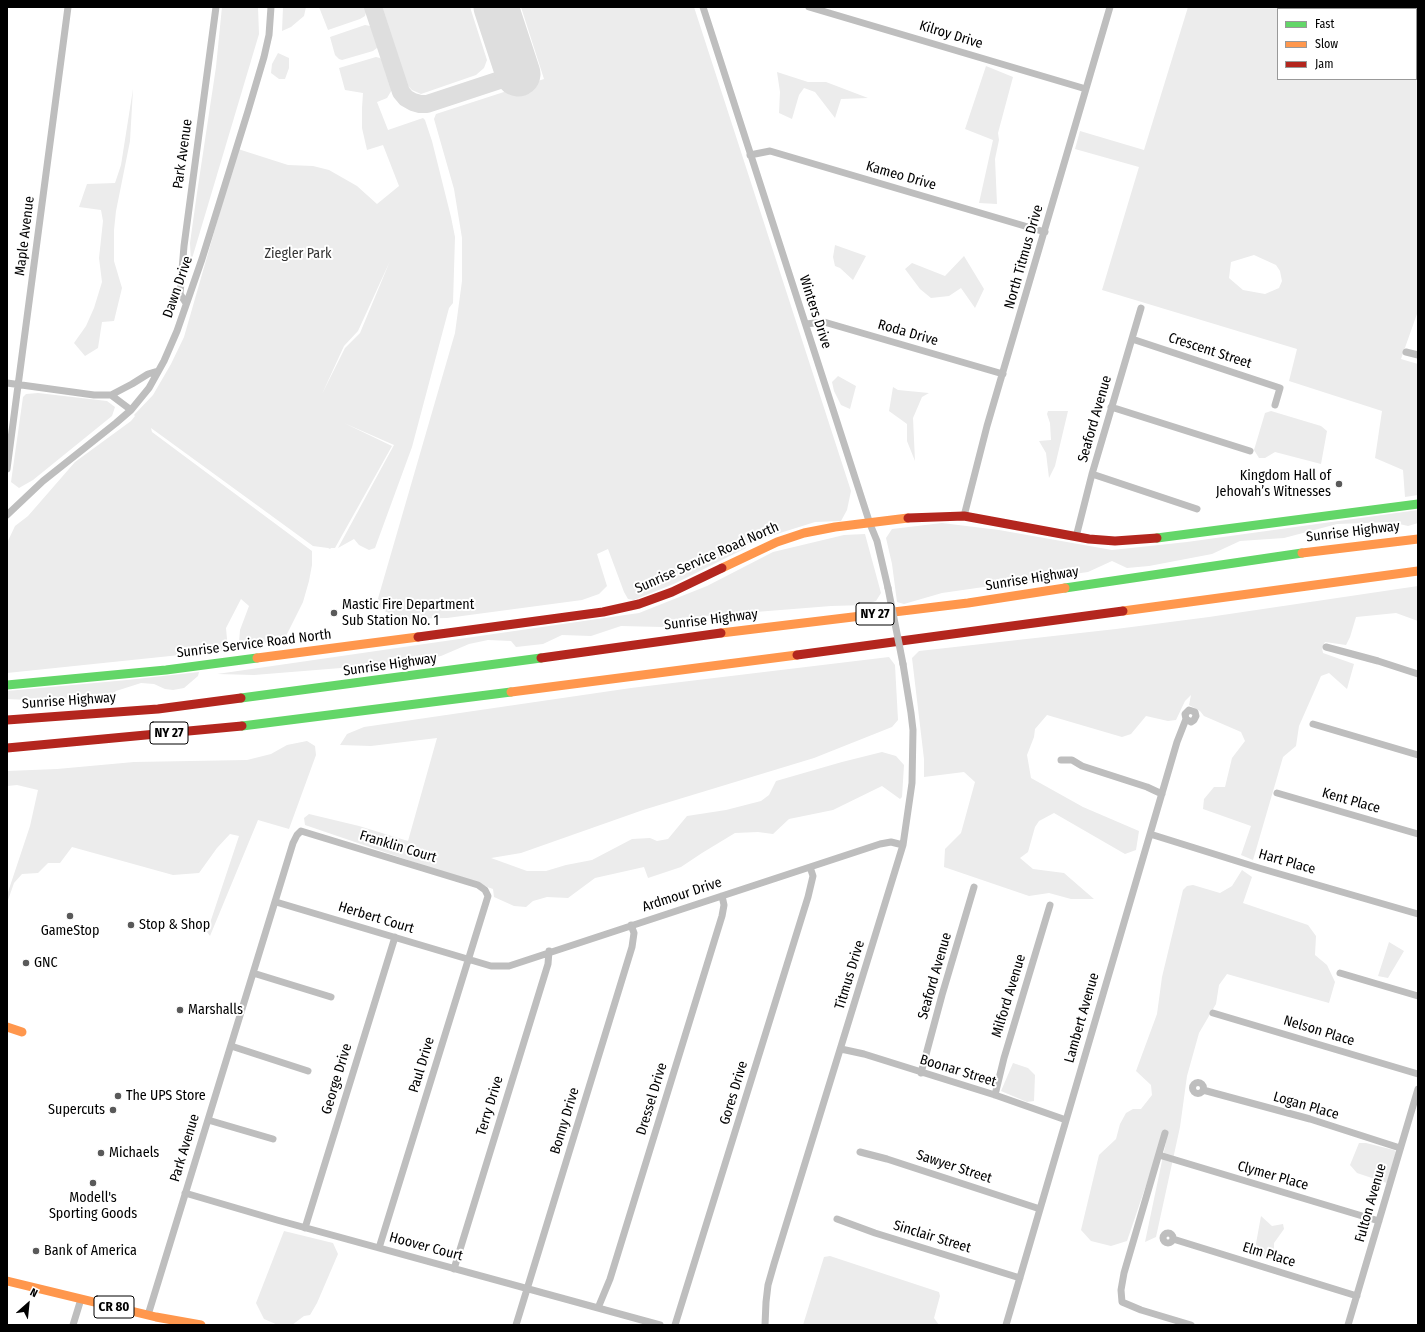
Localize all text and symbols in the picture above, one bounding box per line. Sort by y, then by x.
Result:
legend [1277,8,1417,80]
street label: Kilroy Drive [917,17,985,53]
text: Fast [1315,17,1334,31]
text: Slow [1315,37,1338,51]
text: Jam [1315,57,1333,71]
street label: Park Avenue [170,118,196,190]
street label: Kameo Drive [864,158,938,194]
street label: Maple Avenue [12,195,38,277]
street label: North Titmus Drive [1001,203,1047,311]
park label: Ziegler Park [264,246,332,262]
street label: Dawn Drive [160,254,196,320]
street label: Winters Drive [795,273,835,351]
street label: Roda Drive [876,316,940,350]
street label: Crescent Street [1166,330,1254,372]
street label: Seaford Avenue [1075,374,1115,464]
place label: Kingdom Hall of Jehovah’s Witnesses [1216,468,1331,500]
marker: Kingdom Hall of Jehovah’s Witnesses [1334,479,1344,489]
street label: Sunrise Highway [1305,518,1401,546]
street label: Sunrise Service Road North [632,519,782,597]
street label: Sunrise Highway [984,563,1080,595]
place label: Mastic Fire Department Sub Station No. 1 [342,597,474,630]
road number: NY 27 [856,603,894,625]
street label: Sunrise Highway [663,606,759,634]
marker: Mastic Fire Department Sub Station No. 1 [329,608,339,618]
street label: Sunrise Service Road North [176,626,332,662]
street label: Sunrise Highway [342,650,438,680]
street label: Sunrise Highway [21,689,117,713]
road number: NY 27 [150,722,188,744]
street label: Kent Place [1320,785,1382,817]
street label: Franklin Court [357,827,439,867]
street label: Hart Place [1257,846,1317,878]
street label: Ardmour Drive [640,874,724,916]
street label: Herbert Court [336,899,416,937]
marker: GameStop [65,911,75,921]
place label: Stop & Shop [139,917,210,933]
marker: Stop & Shop [126,920,136,930]
place label: GameStop [41,923,99,939]
street label: Seaford Avenue [915,931,955,1021]
street label: Titmus Drive [832,938,868,1012]
street label: Milford Avenue [988,952,1030,1040]
place label: GNC [34,955,58,971]
marker: GNC [21,958,31,968]
street label: Lambert Avenue [1061,971,1103,1065]
place label: Marshalls [188,1002,243,1018]
marker: Marshalls [175,1005,185,1015]
street label: Nelson Place [1281,1012,1357,1050]
street label: Paul Drive [406,1035,438,1095]
street label: George Drive [318,1042,356,1116]
street label: Boonar Street [918,1051,998,1091]
street label: Gores Drive [716,1059,752,1127]
street label: Dressel Drive [633,1061,671,1137]
street label: Terry Drive [473,1074,507,1138]
street label: Bonny Drive [547,1086,583,1156]
place label: The UPS Store [126,1088,206,1104]
street label: Logan Place [1271,1089,1341,1123]
marker: The UPS Store [113,1091,123,1101]
place label: Supercuts [48,1102,105,1118]
marker: Supercuts [108,1105,118,1115]
street label: Park Avenue [167,1112,203,1184]
place label: Michaels [109,1145,159,1161]
street label: Sawyer Street [914,1147,994,1187]
marker: Michaels [96,1148,106,1158]
street label: Clymer Place [1236,1158,1310,1194]
street label: Fulton Avenue [1352,1162,1390,1244]
marker: Modell's Sporting Goods [88,1178,98,1188]
place label: Modell's Sporting Goods [49,1190,137,1222]
street label: Sinclair Street [891,1217,973,1257]
street label: Hoover Court [387,1229,465,1265]
street label: Elm Place [1240,1239,1298,1271]
place label: Bank of America [44,1243,137,1259]
marker: Bank of America [31,1246,41,1256]
north arrow [8,1284,48,1324]
text: N [28,1286,40,1300]
road number: CR 80 [94,1296,134,1318]

